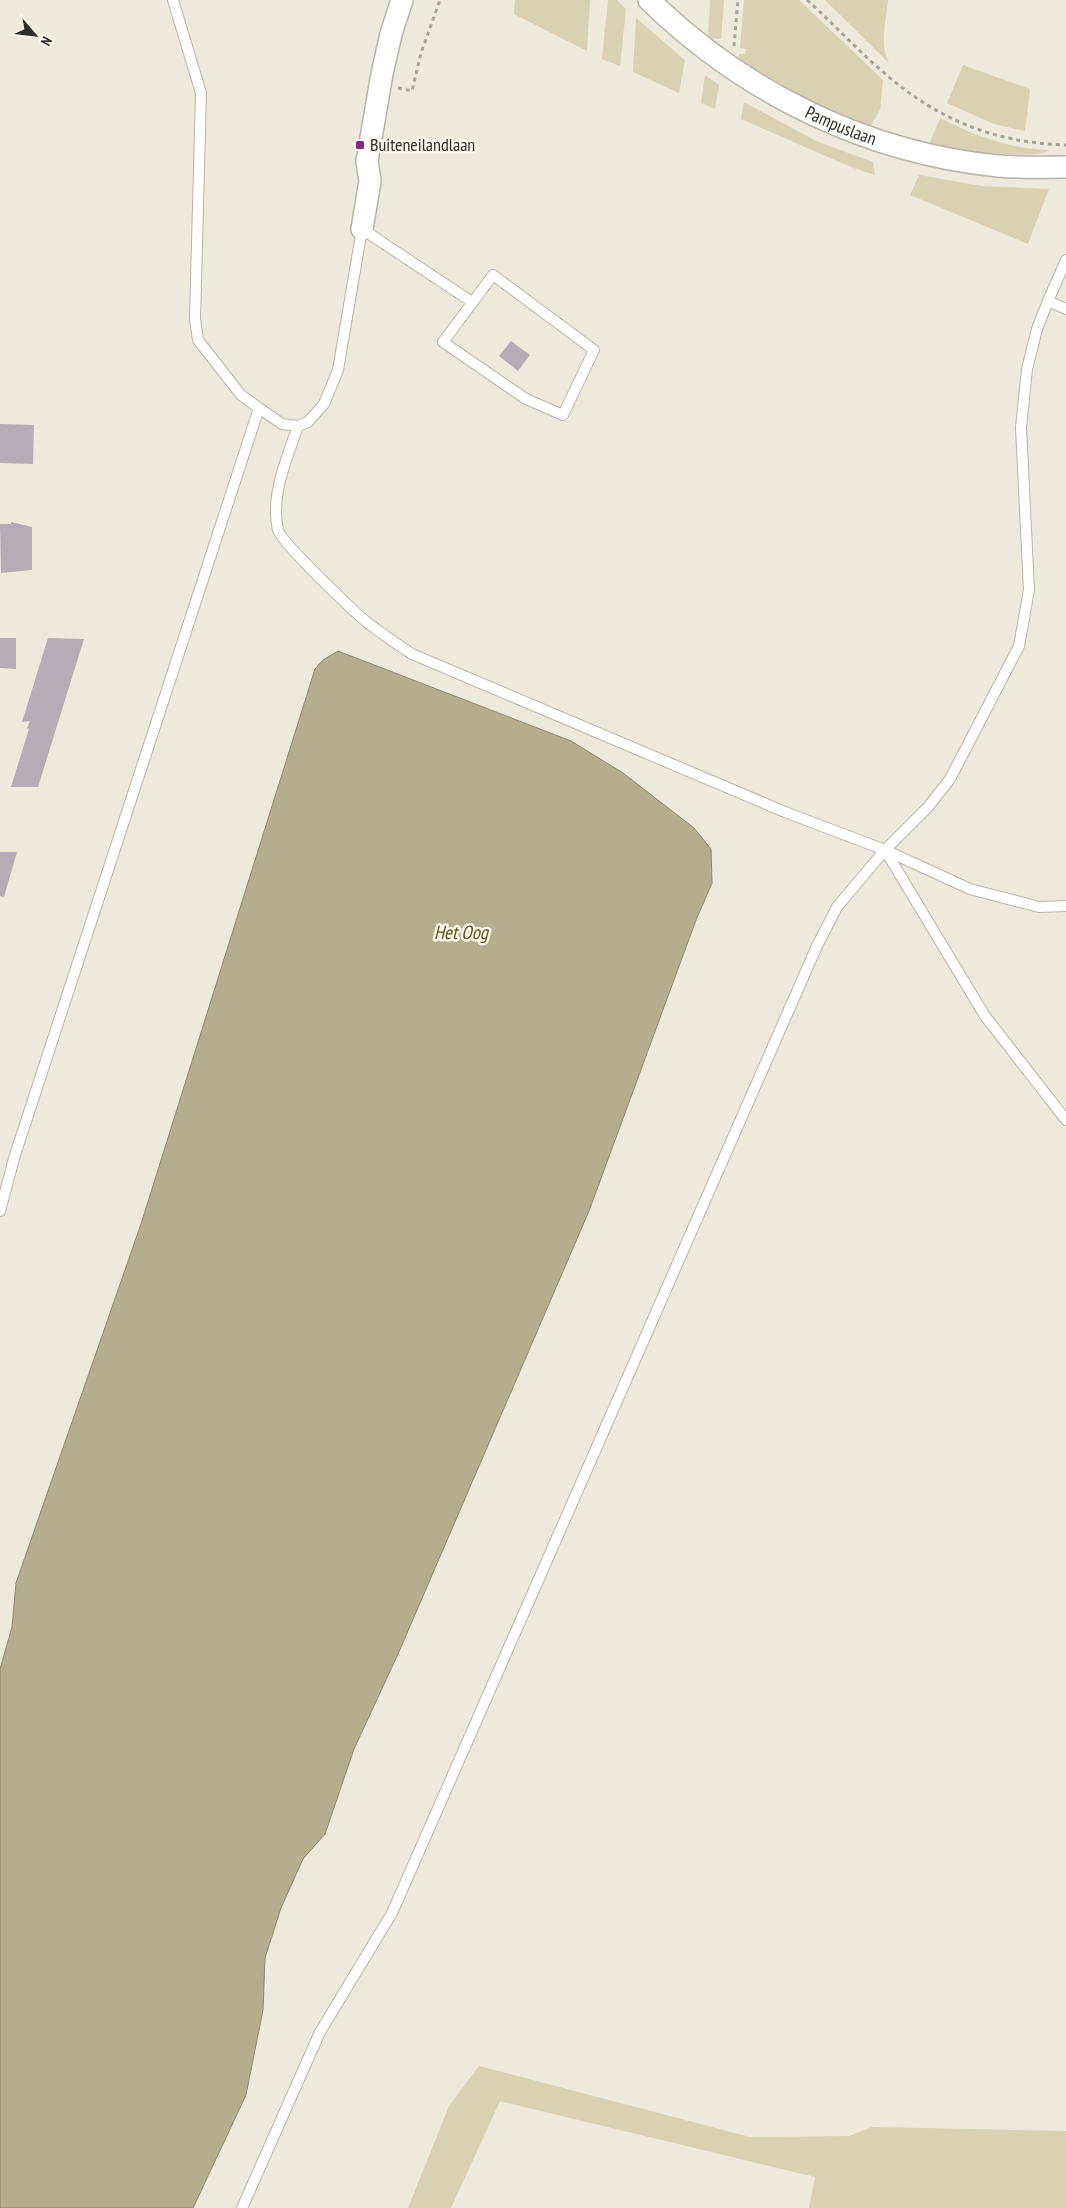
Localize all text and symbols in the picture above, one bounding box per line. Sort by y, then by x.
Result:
north arrow [10,10,60,60]
text: N [37,34,56,49]
street label: Pampuslaan [802,100,880,150]
place label: Buiteneilandlaan [370,133,475,156]
marker: Buiteneilandlaan [354,139,366,151]
water label: Het Oog [434,920,490,944]

